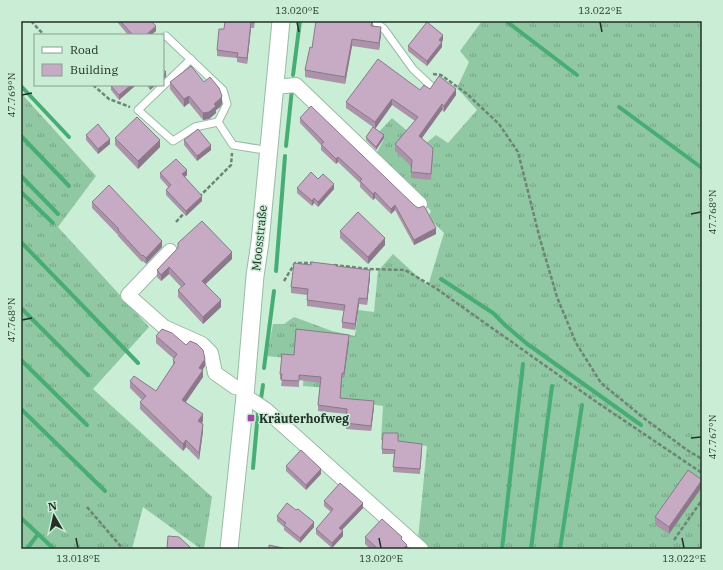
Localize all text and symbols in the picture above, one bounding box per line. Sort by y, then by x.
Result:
text: 13.020°E [275,4,319,17]
text: 13.022°E [578,4,622,17]
legend [34,34,164,86]
text: Road [70,42,99,57]
text: Building [70,62,118,77]
text: 47.769°N [5,72,18,118]
text: 47.768°N [706,189,719,235]
street label: Moosstraße [248,204,270,272]
text: 47.768°N [5,297,18,343]
place label: Kräuterhofweg [259,411,349,426]
marker: Kräuterhofweg [246,413,256,423]
text: 47.767°N [706,414,719,460]
north arrow [34,496,74,536]
text: N [47,498,58,514]
text: 13.018°E [56,552,100,565]
text: 13.020°E [359,552,403,565]
text: 13.022°E [662,552,706,565]

